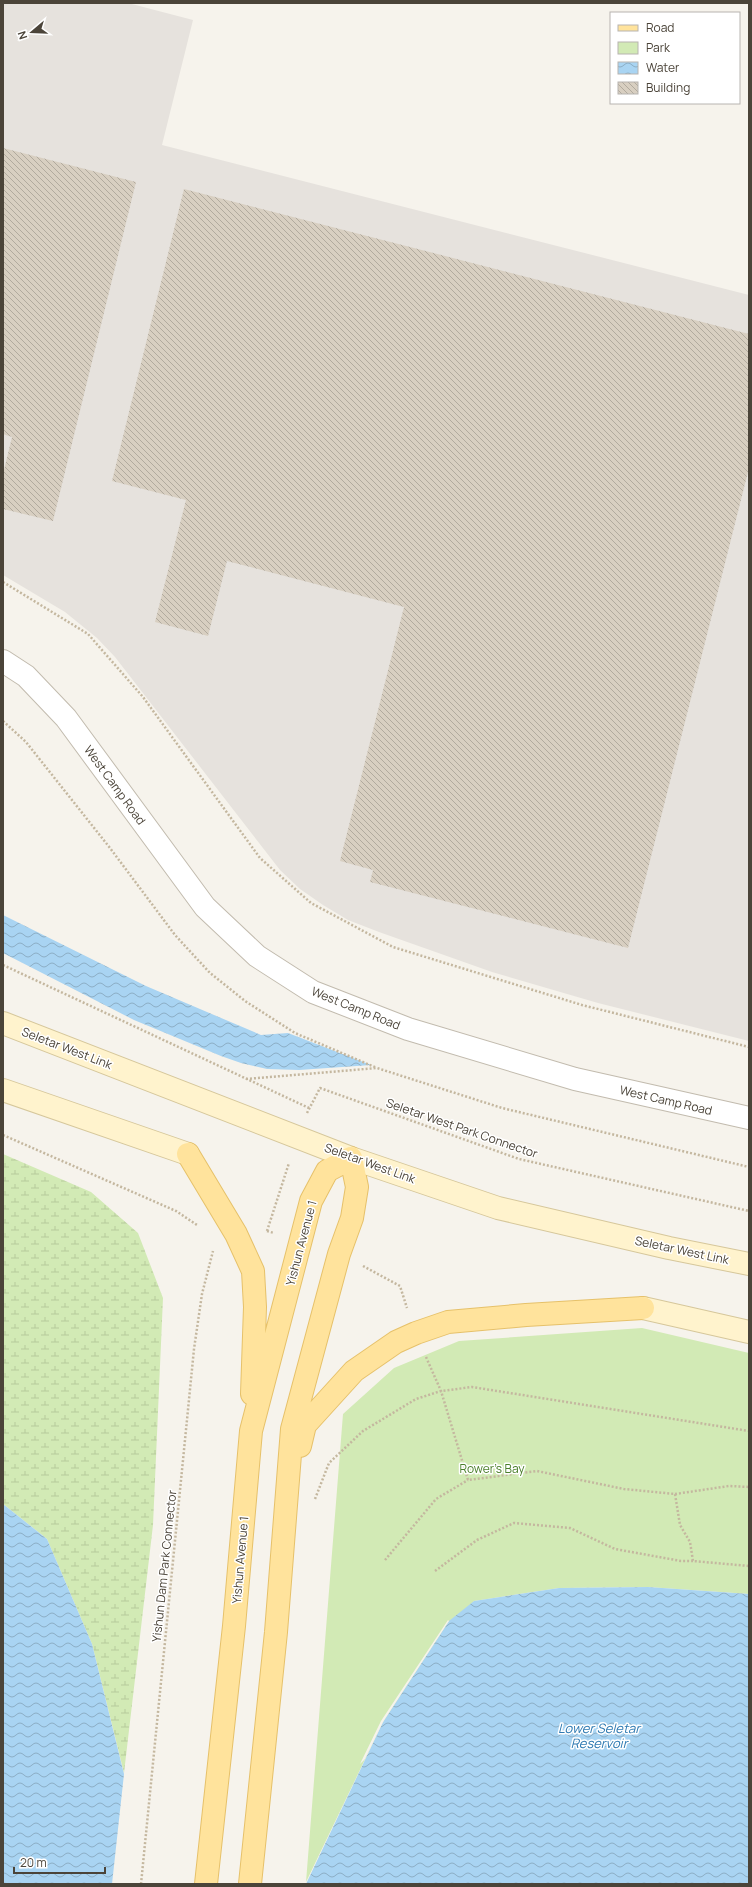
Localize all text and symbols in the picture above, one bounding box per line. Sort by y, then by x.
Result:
north arrow [12,12,52,52]
legend [610,12,740,104]
text: Road [646,19,674,36]
text: N [14,29,30,42]
text: Park [646,39,671,56]
text: Water [646,59,680,76]
text: Building [646,79,690,96]
street label: West Camp Road [80,742,150,828]
street label: West Camp Road [309,982,403,1034]
street label: Seletar West Link [19,1023,116,1073]
street label: West Camp Road [618,1081,714,1119]
street label: Seletar West Park Connector [384,1094,541,1162]
street label: Seletar West Link [322,1139,419,1188]
street label: Yishun Avenue 1 [281,1198,321,1288]
street label: Seletar West Link [634,1232,731,1268]
park label: Rower's Bay [459,1460,525,1477]
street label: Yishun Dam Park Connector [148,1489,181,1643]
street label: Yishun Avenue 1 [228,1516,252,1604]
water label: Lower Seletar Reservoir [558,1719,642,1752]
scale bar [14,1849,105,1875]
text: 20 m [20,1854,47,1871]

